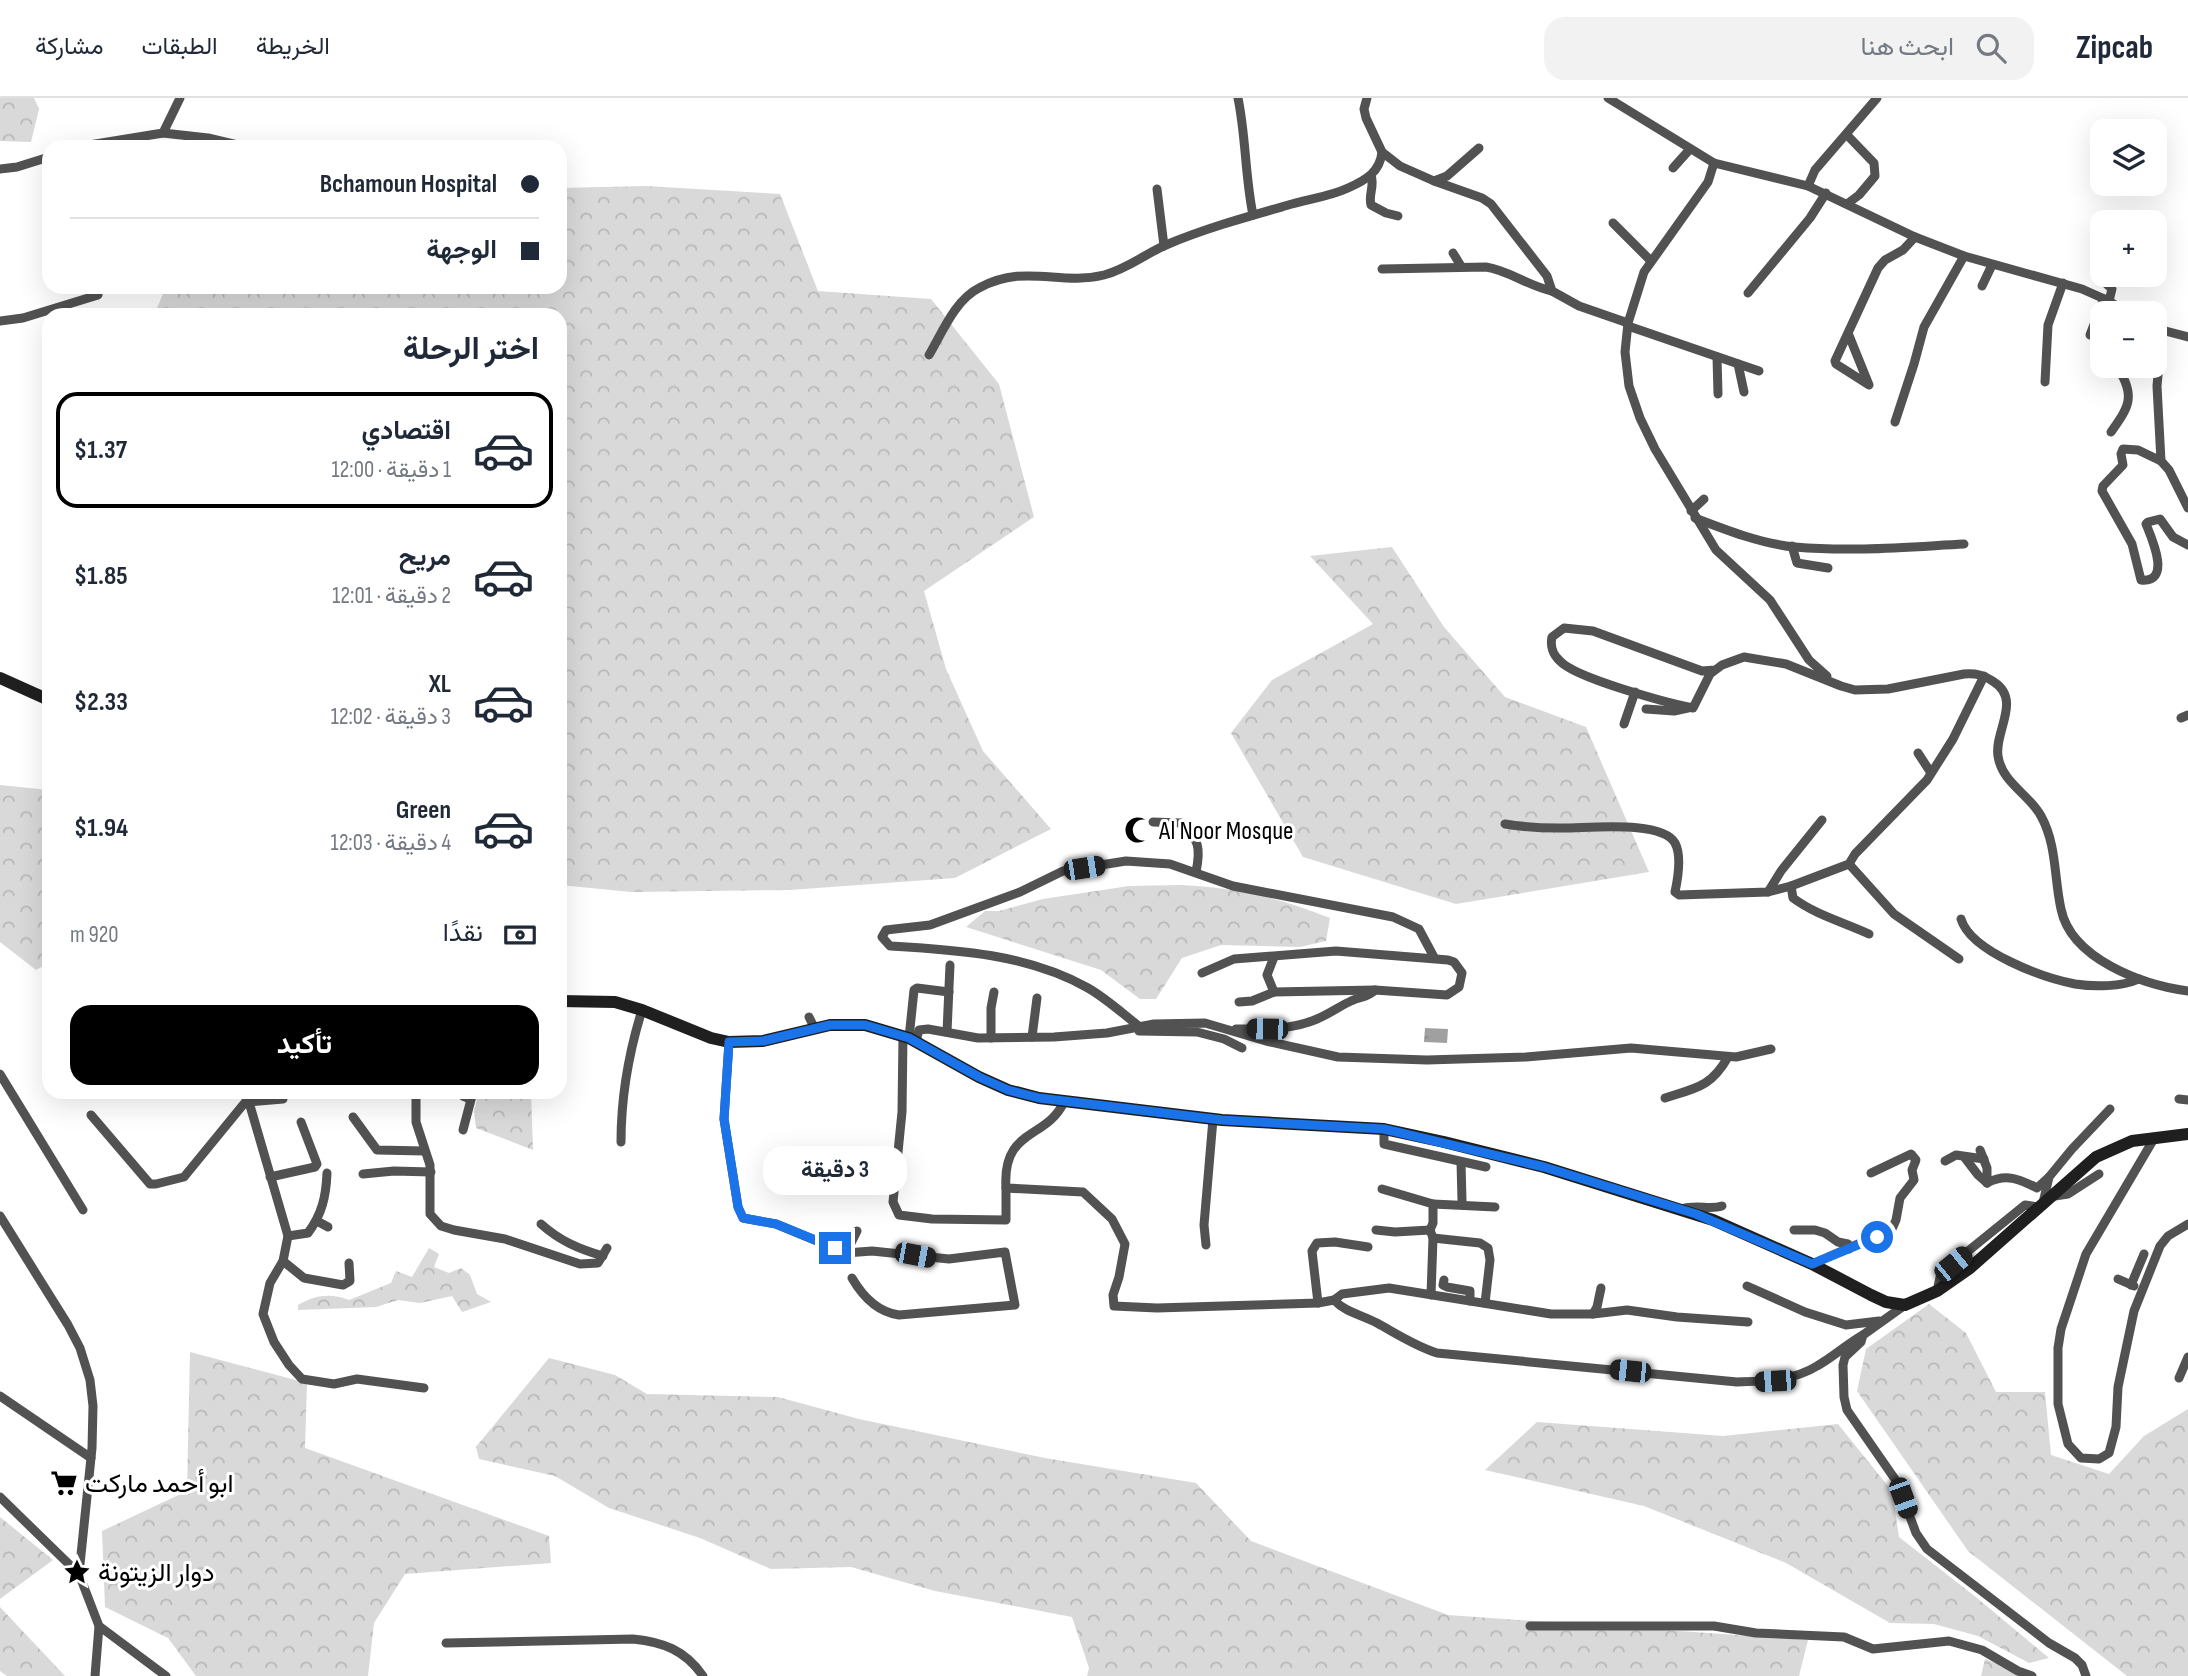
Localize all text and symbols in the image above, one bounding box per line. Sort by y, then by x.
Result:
search box [1544,17,2034,80]
text: Zipcab [2076,28,2153,68]
icon: search [1972,29,2010,67]
text: مشاركة [35,32,103,61]
text: الطبقات [141,32,218,61]
text: الخريطة [256,32,330,61]
text: ابحث هنا [1861,32,1954,63]
map controls [2090,119,2167,378]
button: layers [2090,119,2167,196]
text: Bchamoun Hospital [320,169,497,200]
button: + [2090,210,2167,287]
text: الوجهة [426,235,497,266]
button: − [2090,301,2167,378]
text: اختر الرحلة [403,330,539,369]
text: اقتصادي [362,416,451,447]
icon: car [472,419,535,482]
text: $1.37 [74,435,127,466]
text: 1 دقيقة · 12:00 [332,456,451,484]
text: مريح [399,542,451,573]
icon: car [472,545,535,608]
text: $1.85 [74,561,128,592]
text: 2 دقيقة · 12:01 [332,582,451,610]
text: XL [429,669,451,700]
icon: car [472,671,535,734]
text: $2.33 [74,687,128,718]
text: 3 دقيقة · 12:02 [331,703,451,731]
text: Green [396,795,451,826]
icon: car [472,797,535,860]
text: $1.94 [74,813,128,844]
mosque icon: Al Noor Mosque [1123,815,1153,845]
place label: Al Noor Mosque [1158,816,1294,847]
text: 4 دقيقة · 12:03 [331,829,451,857]
car [1062,854,1107,882]
icon: cash [501,916,539,954]
text: نقدًا [443,918,483,949]
text: 920 m [70,921,118,949]
button: تأكيد [70,1005,539,1085]
car [1246,1018,1289,1040]
callout: 3 دقيقة [763,1146,907,1196]
text: 3 دقيقة [801,1156,869,1184]
route start [1861,1221,1893,1253]
route end [819,1232,851,1264]
car [893,1241,938,1269]
car [1931,1243,1976,1285]
car [1609,1358,1652,1384]
car [1754,1369,1797,1393]
supermarket icon: ابو أحمد ماركت [49,1468,79,1498]
place label: ابو أحمد ماركت [85,1468,234,1500]
car [1886,1475,1921,1521]
place icon: دوار الزيتونة [62,1557,92,1587]
place label: دوار الزيتونة [98,1558,215,1589]

